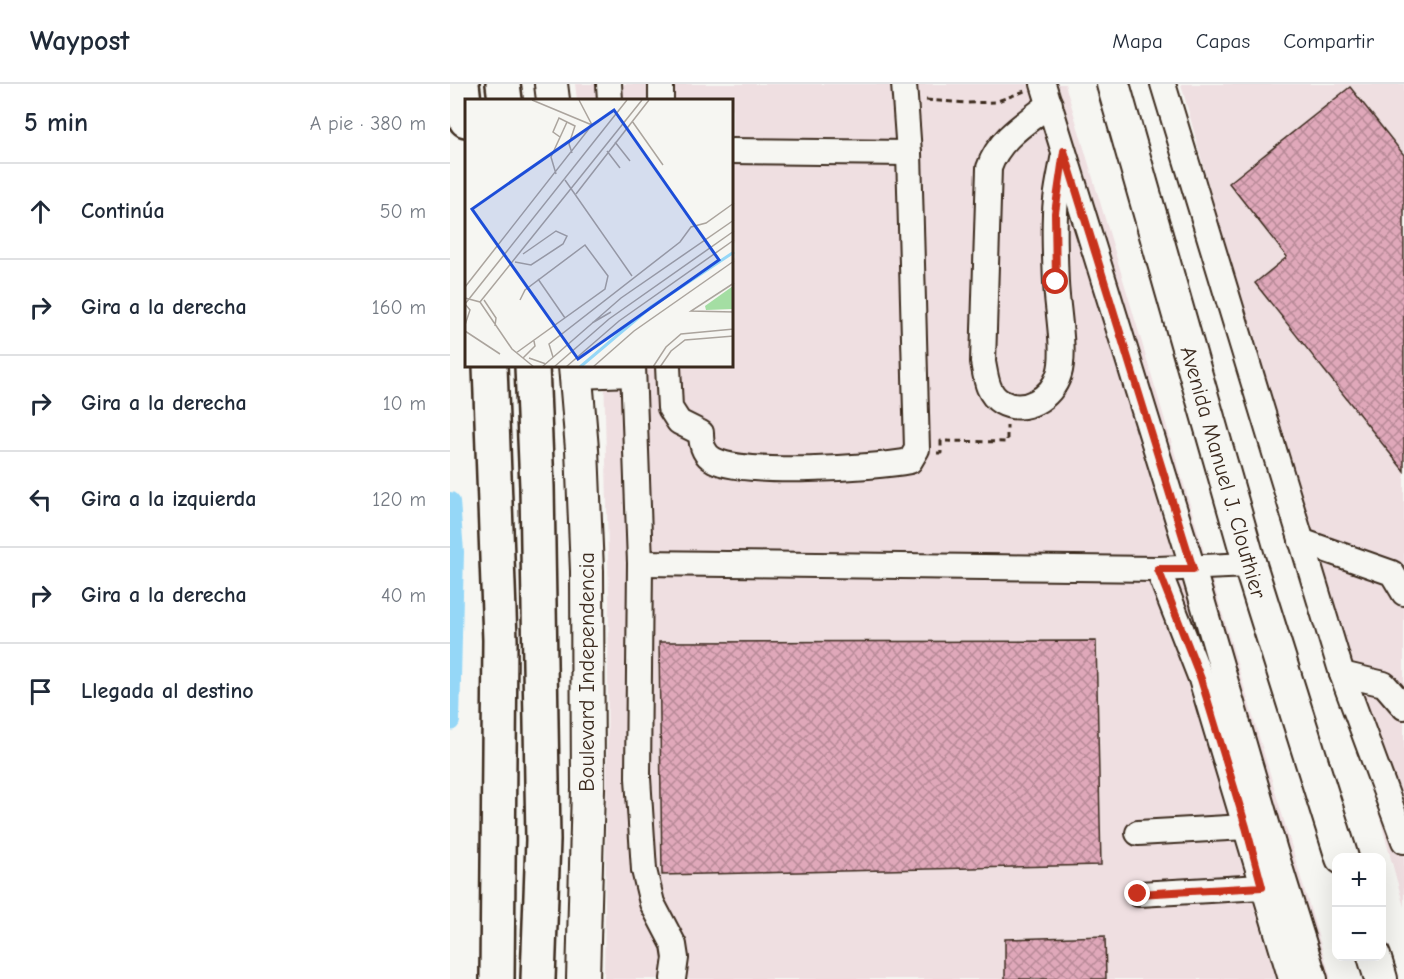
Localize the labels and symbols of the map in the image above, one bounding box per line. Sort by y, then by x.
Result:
inset map [465,99,734,368]
route start [1042,268,1068,294]
street label: Avenida Manuel J. Clouthier [1175,343,1272,602]
street label: Boulevard Independencia [574,552,600,792]
route end [1124,880,1150,906]

